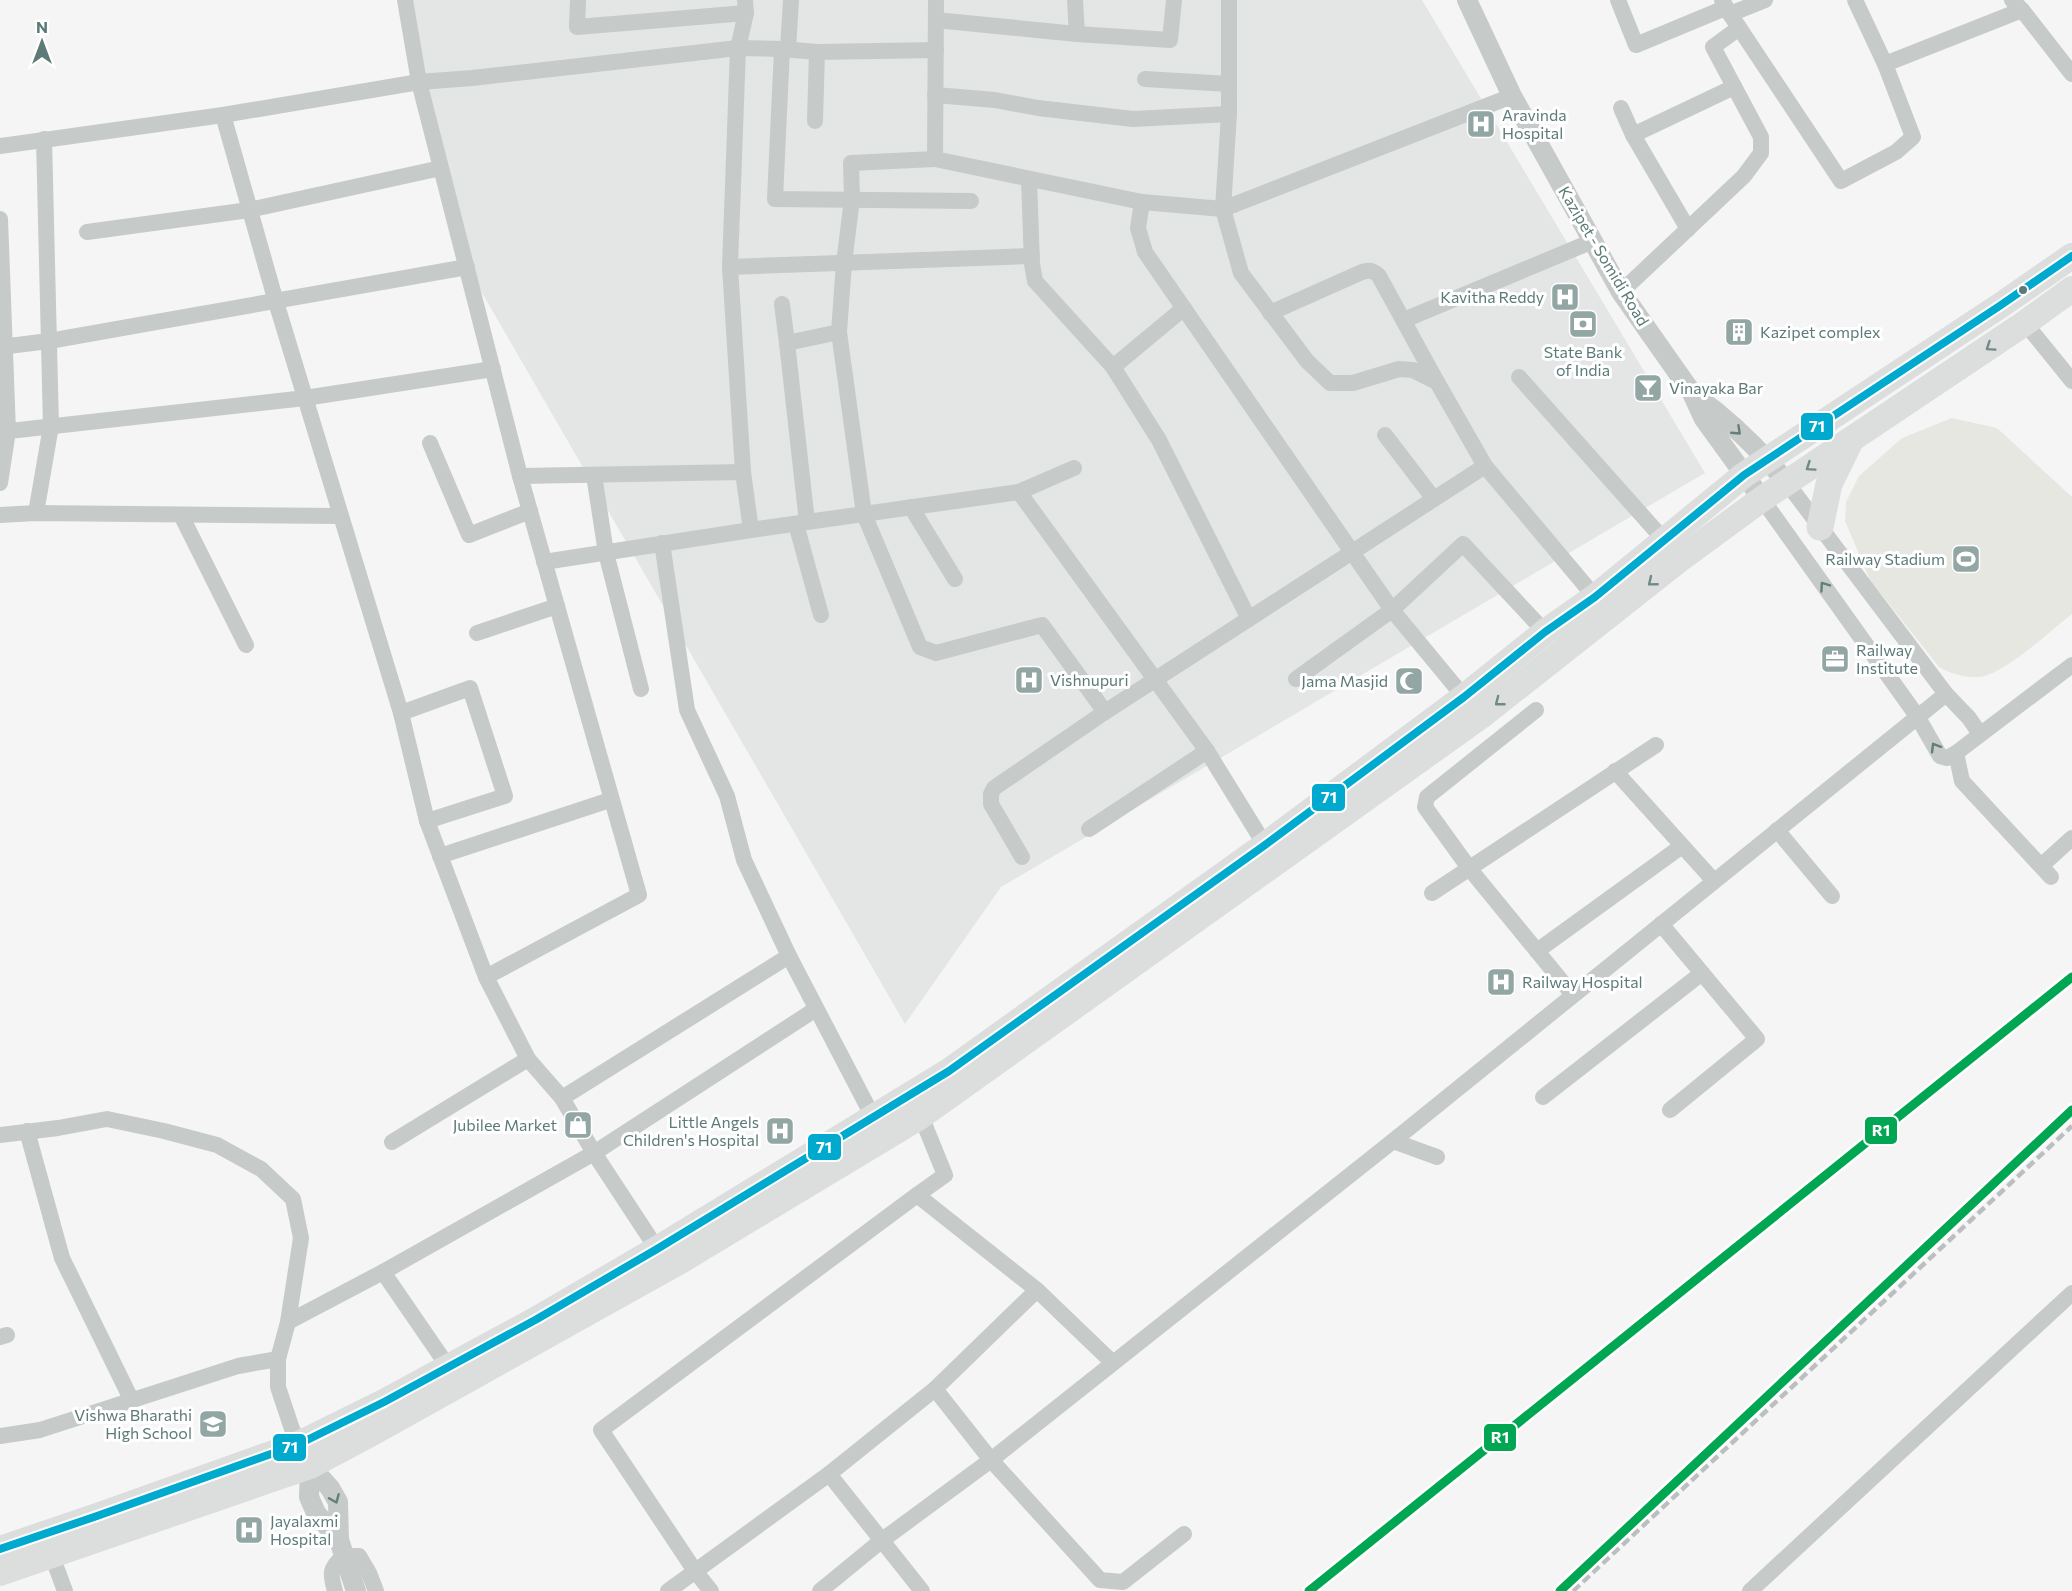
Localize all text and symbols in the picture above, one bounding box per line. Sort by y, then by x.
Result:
north arrow [12,12,72,72]
text: N [36,17,48,36]
place label: Aravinda Hospital [1502,105,1567,142]
hospital icon: Aravinda Hospital [1465,108,1497,140]
street label: Kazipet - Somidi Road [1555,183,1654,329]
hospital icon: Kavitha Reddy [1549,281,1581,313]
unlabelled marker [2017,284,2029,296]
place label: Kavitha Reddy [1440,287,1544,306]
bank icon: State Bank of India [1567,308,1599,340]
building icon: Kazipet complex [1723,316,1755,348]
place label: Kazipet complex [1760,322,1881,341]
one-way arrow [1985,340,1996,351]
place label: State Bank of India [1544,342,1623,379]
bar icon: Vinayaka Bar [1632,372,1664,404]
place label: Vinayaka Bar [1669,378,1764,397]
line badge: 71 [1800,412,1834,441]
text: 71 [1809,416,1825,435]
one-way arrow [1730,424,1740,435]
one-way arrow [1806,460,1817,471]
sports icon: Railway Stadium [1950,543,1982,575]
place label: Railway Stadium [1825,549,1945,568]
one-way arrow [1648,574,1659,585]
one-way arrow [1820,582,1831,593]
place label: Railway Institute [1856,640,1918,677]
office icon: Railway Institute [1819,643,1851,675]
hospital icon: Vishnupuri [1013,664,1045,696]
mosque icon: Jama Masjid [1393,665,1425,697]
place label: Vishnupuri [1050,670,1129,689]
place label: Jama Masjid [1301,671,1388,690]
one-way arrow [1495,695,1506,706]
one-way arrow [1930,743,1942,753]
line badge: 71 [1311,783,1346,812]
text: 71 [1321,787,1337,806]
hospital icon: Railway Hospital [1485,966,1517,998]
place label: Railway Hospital [1522,972,1643,991]
shop icon: Jubilee Market [562,1109,594,1141]
place label: Little Angels Children's Hospital [623,1112,759,1149]
place label: Jubilee Market [453,1115,557,1134]
hospital icon: Little Angels Children's Hospital [764,1115,796,1147]
line badge: R1 [1864,1116,1898,1145]
text: R1 [1872,1120,1890,1139]
line badge: 71 [807,1133,842,1161]
text: 71 [816,1137,832,1156]
place label: Vishwa Bharathi High School [74,1405,192,1442]
school or university icon: Vishwa Bharathi High School [197,1408,229,1440]
line badge: R1 [1483,1423,1517,1452]
text: R1 [1491,1427,1509,1446]
line badge: 71 [272,1433,307,1462]
text: 71 [282,1437,298,1456]
one-way arrow [327,1493,340,1503]
place label: Jayalaxmi Hospital [270,1511,338,1548]
hospital icon: Jayalaxmi Hospital [233,1514,265,1546]

